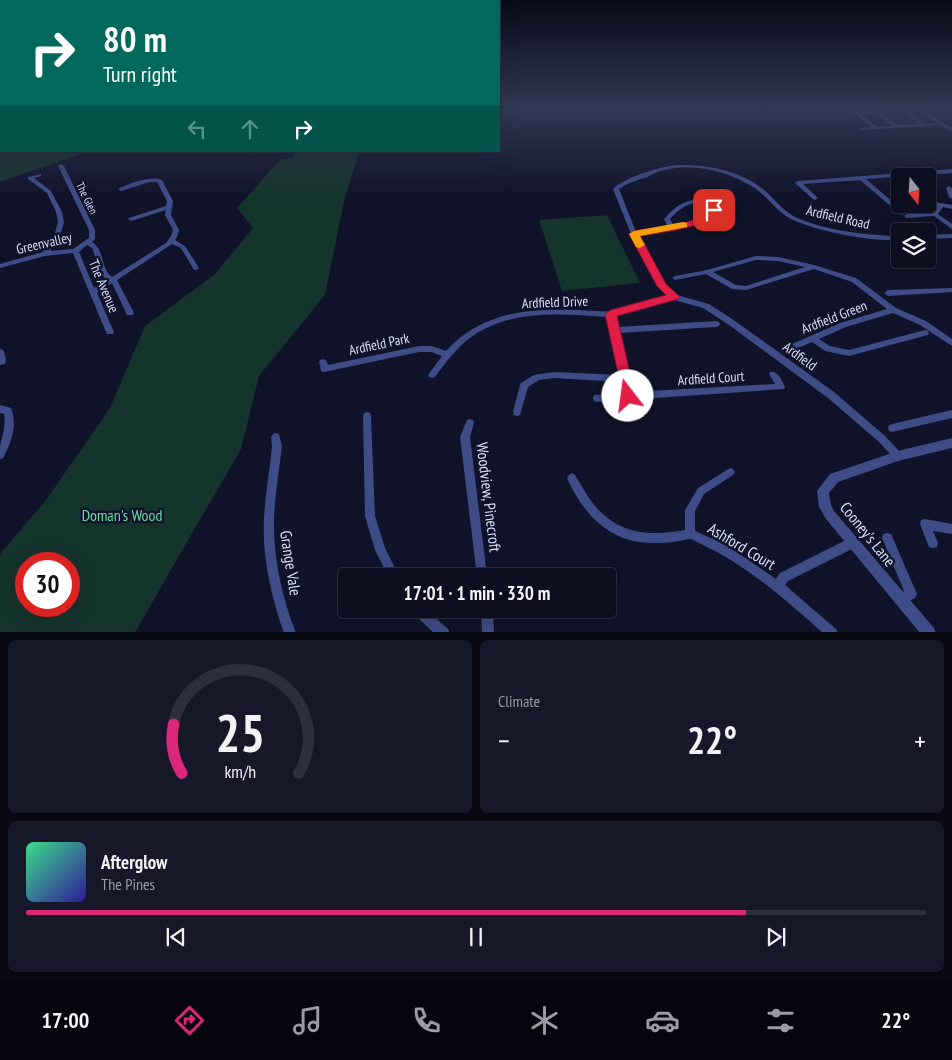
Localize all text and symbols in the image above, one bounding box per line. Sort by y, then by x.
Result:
text: 80 m [103,16,167,62]
icon: right [20,20,85,85]
text: Turn right [103,60,177,88]
icon: left [183,115,211,143]
icon: ahead [236,115,264,143]
icon: right [289,115,317,143]
north arrow [891,168,936,212]
map controls [891,168,936,268]
street label: The Glen [73,180,101,216]
pin [693,189,735,231]
icon: arrive [700,196,728,224]
street label: Ardfield Road [804,201,872,233]
button: layers [891,223,936,268]
street label: Greenvalley [14,228,74,258]
street label: The Avenue [85,257,123,316]
street label: Ardfield Drive [522,292,589,312]
street label: Ardfield Green [799,296,869,338]
street label: Ardfield Park [347,329,412,359]
street label: Ardfield [779,338,821,374]
street label: Ardfield Court [677,367,745,389]
position arrow [601,369,653,421]
street label: Woodview, Pinecroft [472,441,506,554]
street label: Cooney's Lane [836,498,900,570]
park label: Doman's Wood [82,505,162,525]
street label: Ashford Court [704,518,780,574]
street label: Grange Vale [276,529,306,597]
speed limit sign: 30 [15,552,80,617]
text: 17:01 · 1 min · 330 m [404,581,550,605]
text: Climate [498,691,540,711]
text: 25 [215,699,265,766]
text: 22° [687,715,737,764]
text: − [498,722,510,759]
text: + [914,722,926,759]
text: km/h [224,760,256,783]
text: Afterglow [101,850,167,874]
text: The Pines [101,874,155,894]
icon: previous [162,923,190,951]
icon: pause [462,923,490,951]
icon: next [762,923,790,951]
icon: directions [172,1003,207,1038]
icon: music [290,1003,325,1038]
icon: phone [409,1003,444,1038]
icon: climate [527,1003,562,1038]
icon: car [645,1003,680,1038]
icon: filters [763,1003,798,1038]
text: 17:00 [42,1006,89,1034]
text: 22° [881,1006,910,1034]

